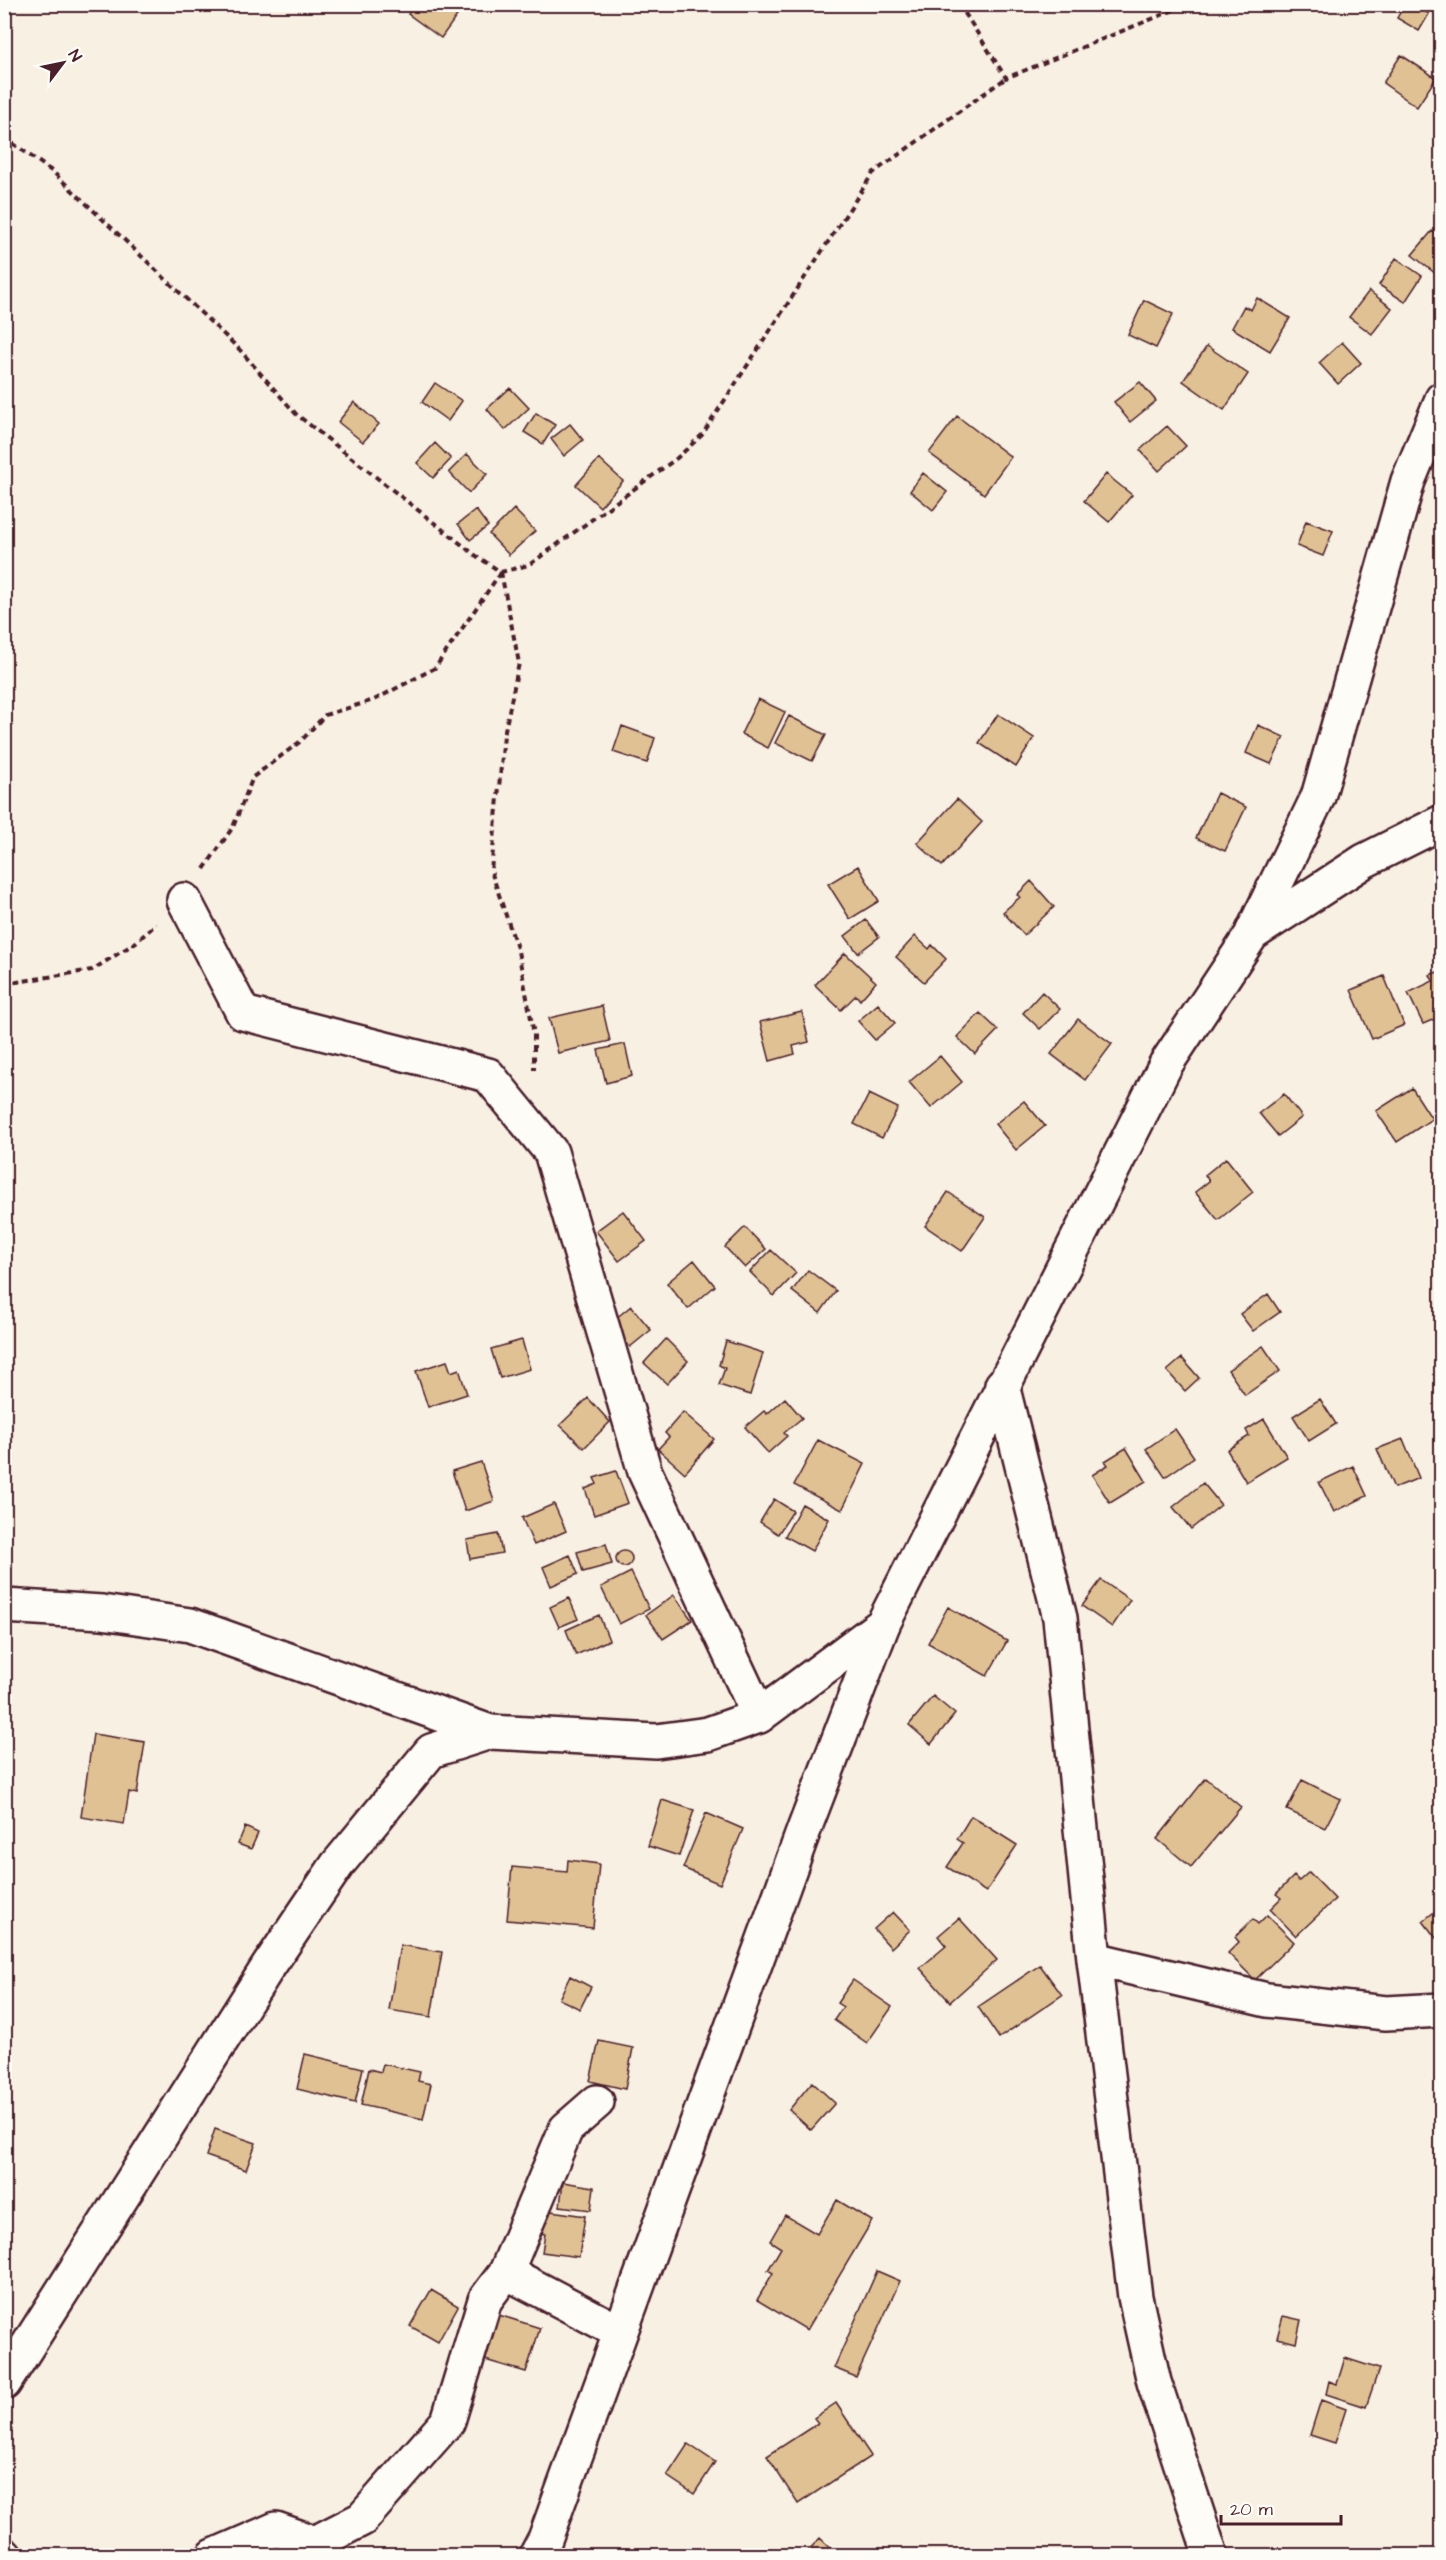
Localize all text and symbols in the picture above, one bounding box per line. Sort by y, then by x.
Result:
north arrow [33,33,93,93]
text: N [63,45,87,66]
scale bar [1221,2488,1341,2526]
text: 20 m [1230,2497,1273,2522]

